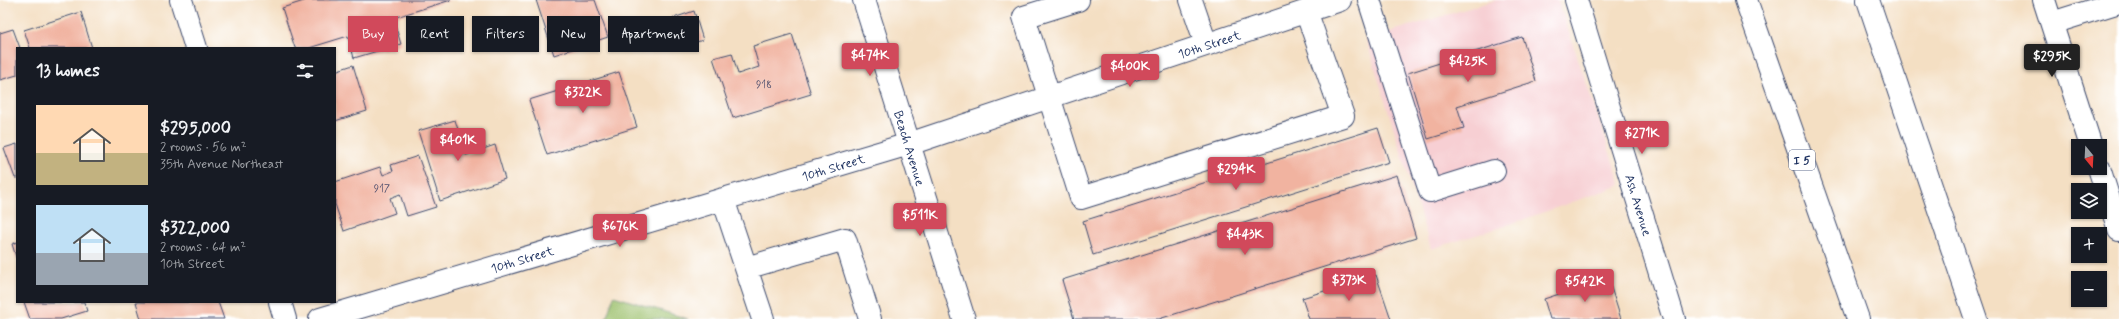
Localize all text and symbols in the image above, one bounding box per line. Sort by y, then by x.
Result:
chip: Buy [348,16,398,52]
chip: Rent [406,16,464,52]
chip: Filters [472,16,539,52]
chip: New [547,16,600,52]
chip: Apartment [608,16,699,52]
street label: 10th Street [1176,27,1243,64]
pin: $474K [842,43,898,77]
pin: $295K [2024,44,2080,78]
text: $474K [851,47,889,64]
text: $295K [2033,48,2071,65]
pin: $425K [1440,49,1496,83]
text: $425K [1449,53,1487,70]
pin: $400K [1102,54,1158,88]
text: $400K [1110,58,1150,75]
text: 13 homes [36,60,100,82]
icon: filters [294,60,316,82]
house number: 918 [756,78,772,92]
pin: $322K [555,80,611,114]
text: $322K [564,84,602,101]
street label: Beach Avenue [889,109,928,188]
text: $295,000 [160,117,231,139]
icon: home [68,121,116,169]
pin: $271K [1614,121,1670,155]
text: $271K [1625,125,1659,142]
pin: $401K [430,128,486,162]
text: $401K [440,132,476,149]
text: 2 rooms · 56 m² [160,139,247,156]
north arrow [2071,139,2107,175]
map controls [2071,139,2107,307]
road number: I 5 [1789,150,1815,170]
street label: 10th Street [800,151,867,186]
text: 35th Avenue Northeast [160,156,283,173]
pin: $294K [1208,157,1264,191]
text: $294K [1217,161,1255,178]
street label: Ash Avenue [1620,173,1655,238]
house number: 917 [374,182,390,196]
button: layers [2071,183,2107,219]
pin: $511K [892,203,948,237]
text: $511K [902,207,938,224]
pin: $676K [592,214,648,248]
text: $322,000 [160,217,230,239]
text: $676K [602,218,638,235]
icon: home [68,221,116,269]
pin: $443K [1217,222,1273,256]
text: $443K [1226,226,1264,243]
button: + [2071,227,2107,263]
text: 2 rooms · 64 m² [160,239,246,256]
street label: 10th Street [489,243,556,278]
text: 10th Street [160,256,225,273]
pin: $373K [1321,268,1377,302]
pin: $542K [1557,269,1613,303]
button: − [2071,271,2107,307]
text: $373K [1332,272,1366,289]
text: $542K [1565,273,1605,290]

